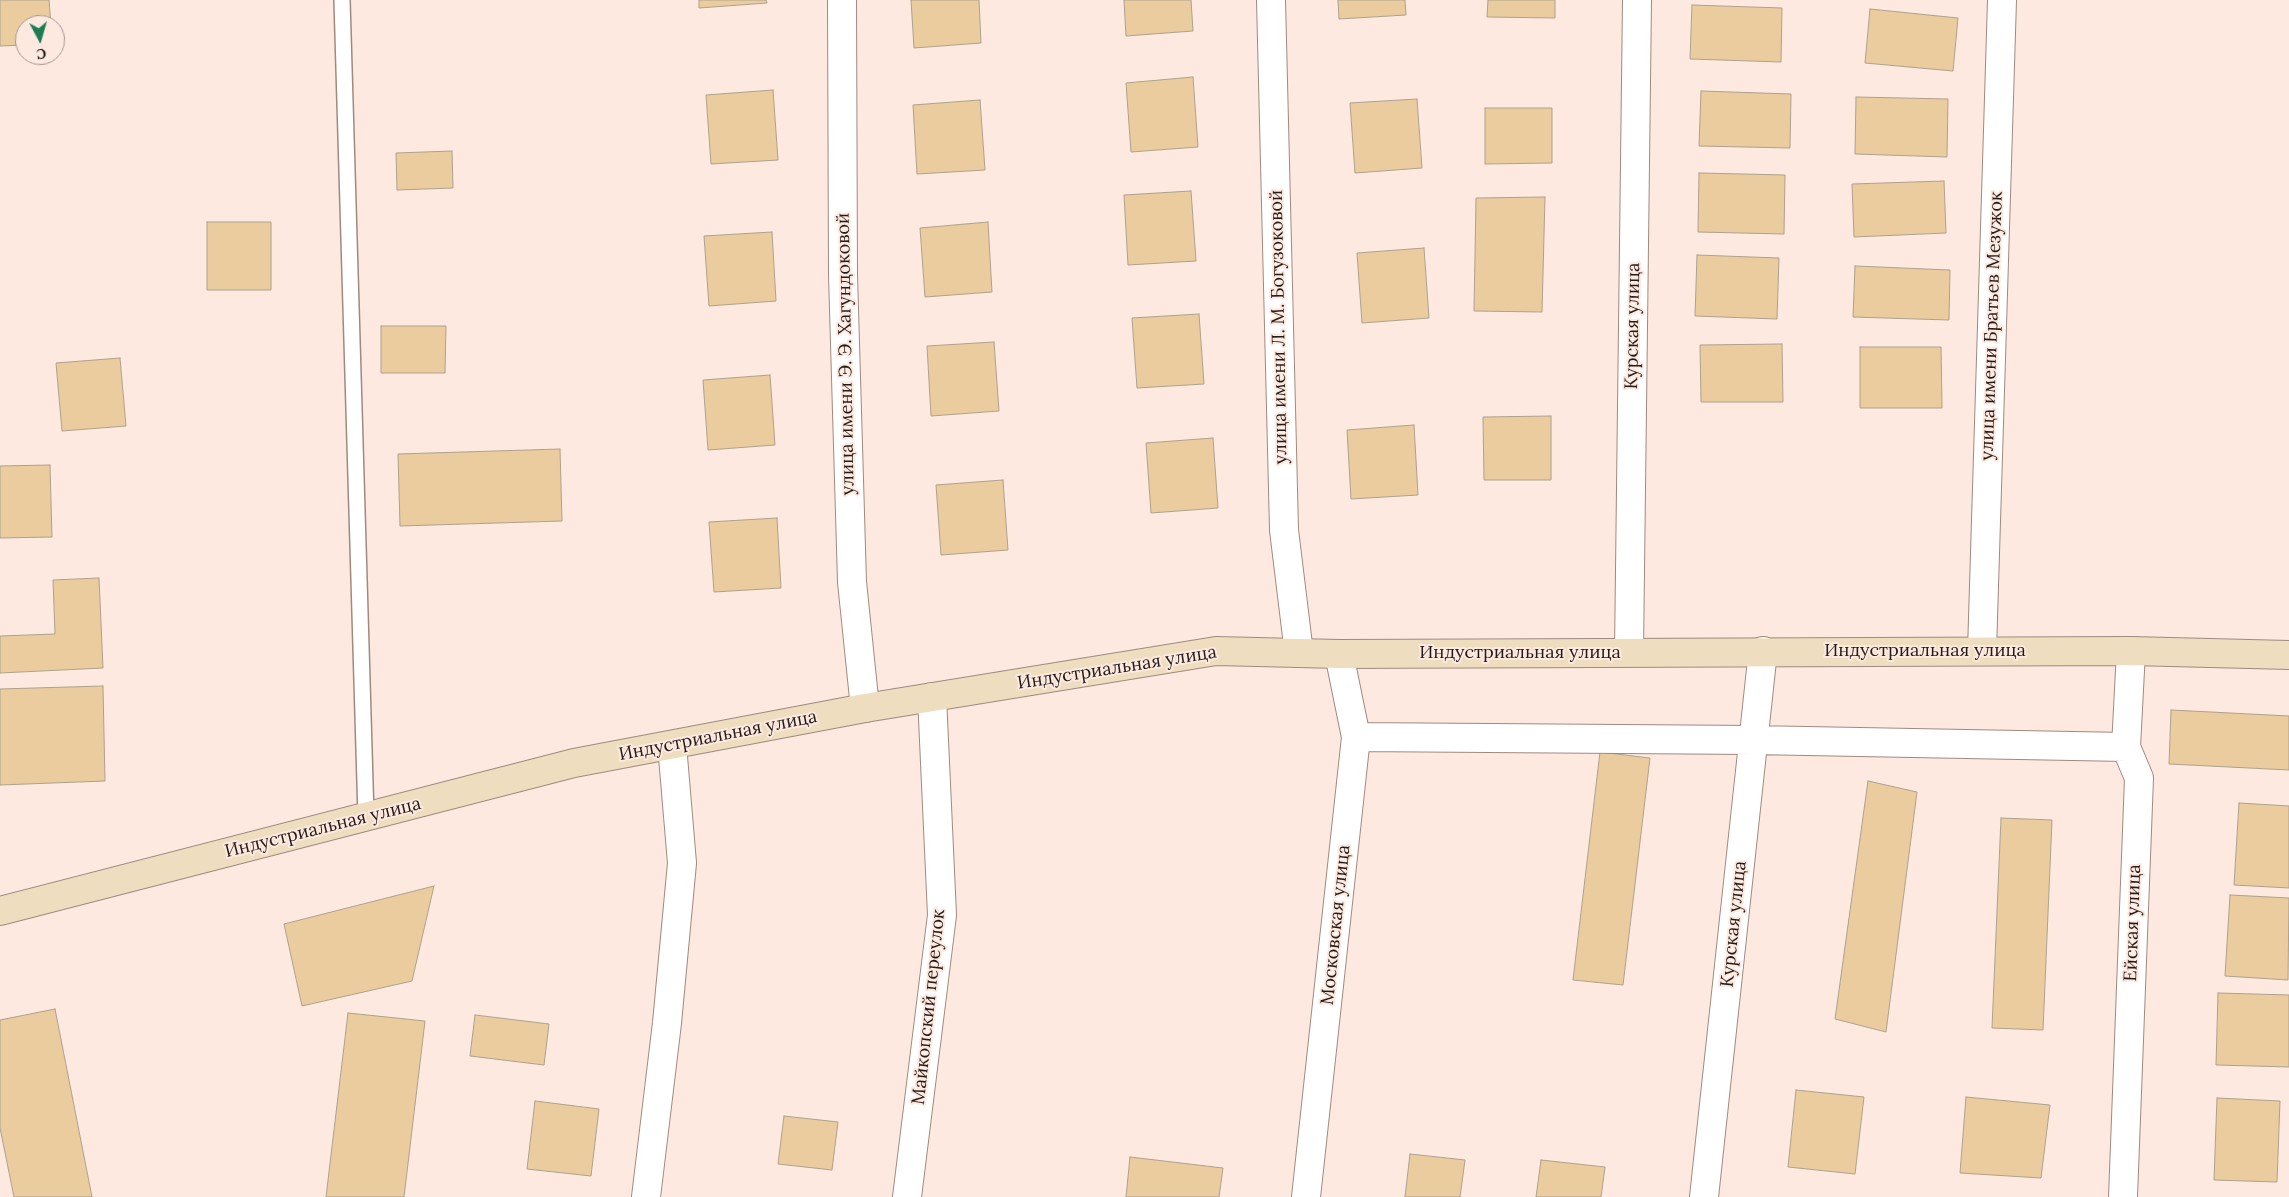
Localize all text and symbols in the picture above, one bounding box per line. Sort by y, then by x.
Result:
north arrow [15,15,65,65]
text: С [36,44,47,63]
street label: улица имени Л. М. Богузоковой [1266,190,1292,464]
street label: улица имени Братьев Мезужок [1977,191,2007,461]
street label: улица имени Э. Э. Хагундоковой [833,213,859,495]
street label: Курская улица [1621,262,1645,390]
street label: Индустриальная улица [1824,640,2026,662]
street label: Индустриальная улица [1016,642,1218,694]
street label: Индустриальная улица [1419,642,1621,664]
street label: Индустриальная улица [617,706,819,766]
street label: Индустриальная улица [223,793,423,863]
street label: Московская улица [1317,844,1355,1006]
street label: Курская улица [1717,860,1751,988]
street label: Ейская улица [2120,864,2146,982]
street label: Майкопский переулок [908,908,950,1106]

